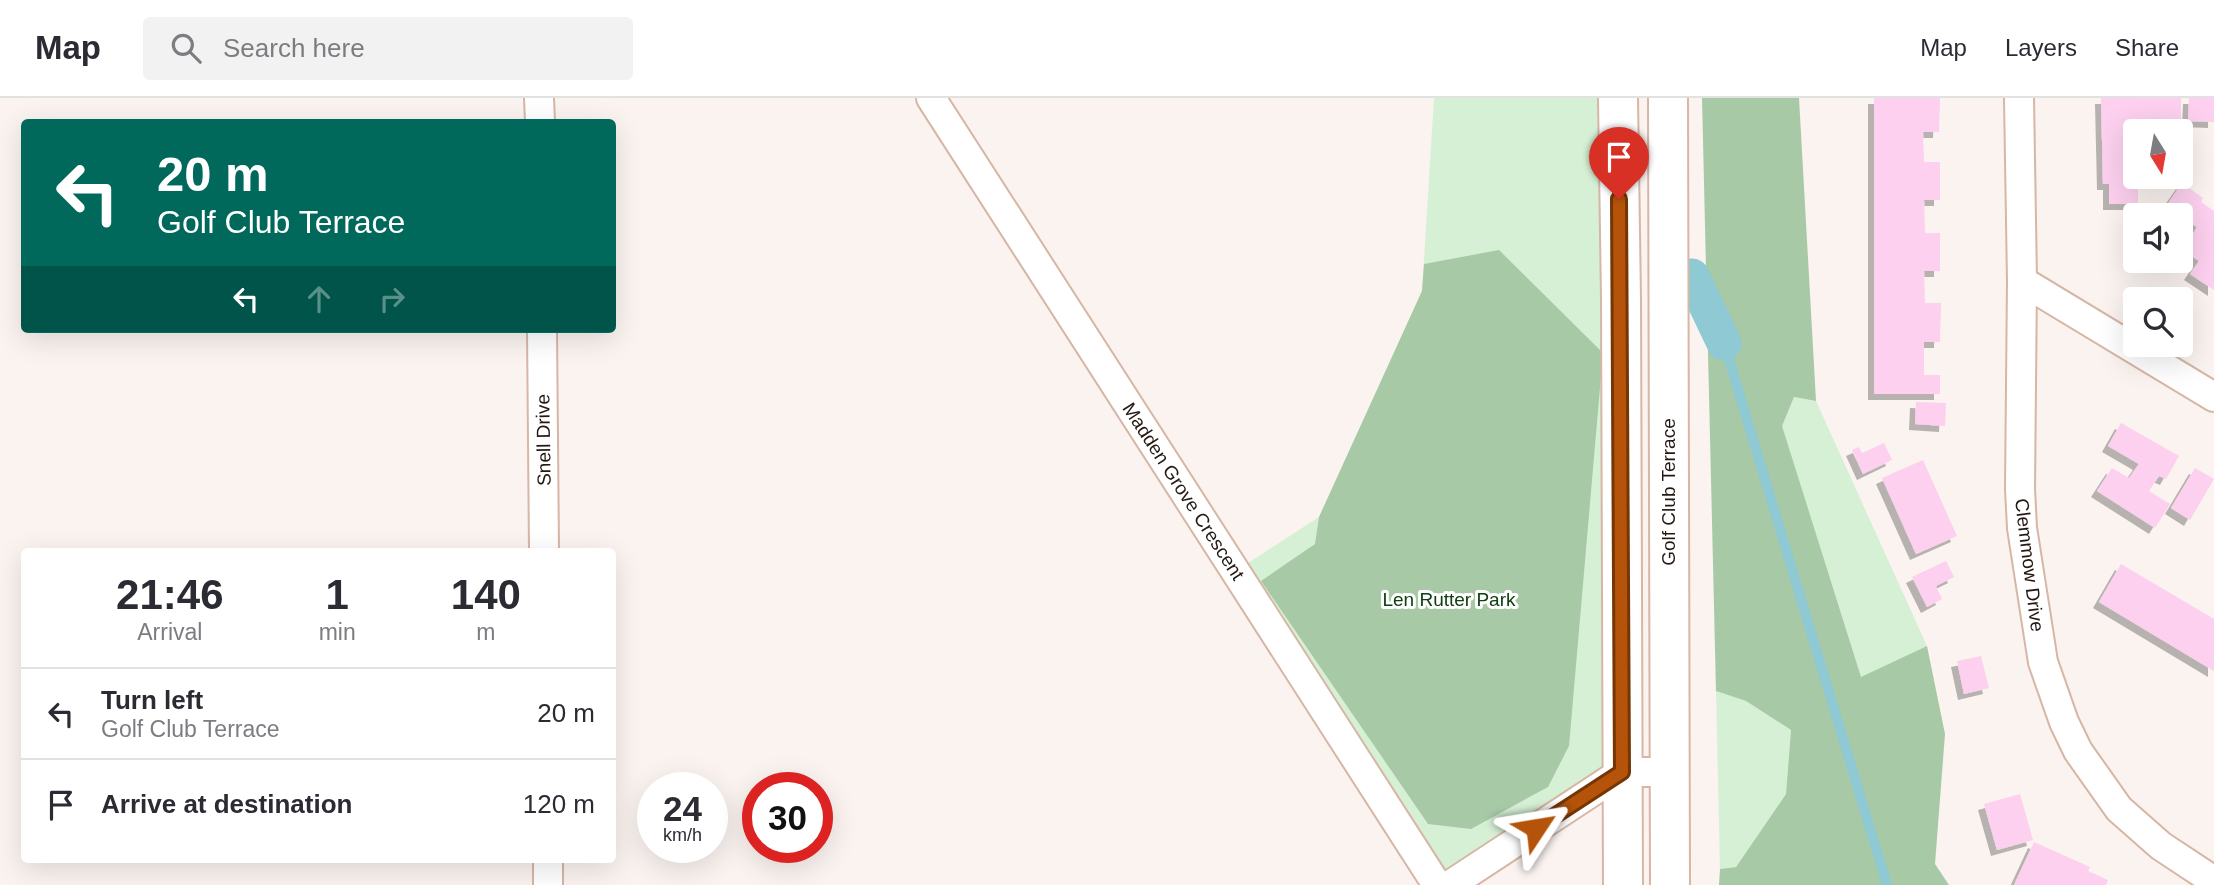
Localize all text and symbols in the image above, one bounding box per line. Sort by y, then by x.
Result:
search box [143,17,633,80]
text: Map [35,29,101,66]
icon: search [167,29,205,67]
text: Search here [223,33,365,63]
text: Map [1920,34,1967,61]
text: Layers [2005,34,2077,61]
text: Share [2115,34,2179,61]
north arrow [2123,119,2193,189]
map controls [2123,119,2193,357]
pin [1589,127,1649,199]
icon: arrive [1600,138,1638,176]
icon: left [42,147,133,238]
text: 20 m [157,147,269,201]
button: sound [2123,203,2193,273]
text: Golf Club Terrace [157,204,405,240]
icon: left [227,280,265,318]
icon: ahead [300,280,338,318]
icon: right [373,280,411,318]
button: search [2123,287,2193,357]
street label: Snell Drive [532,394,555,486]
street label: Madden Grove Crescent [1118,399,1249,584]
street label: Golf Club Terrace [1658,418,1679,566]
street label: Clemmow Drive [2011,497,2048,633]
text: 21:46 [116,571,224,618]
text: 1 [325,571,349,618]
text: 140 [451,571,521,618]
park label: Len Rutter Park [1382,589,1516,610]
text: Arrival [137,619,202,645]
text: min [319,619,356,645]
text: m [476,619,495,645]
text: Turn left [101,685,203,715]
icon: left [42,695,80,733]
text: 20 m [537,698,595,728]
text: Golf Club Terrace [101,716,280,742]
speed limit sign: 30 [742,772,833,863]
icon: arrive [42,786,80,824]
text: Arrive at destination [101,789,352,819]
text: 120 m [523,789,595,819]
text: 24 [663,789,702,828]
position arrow [1499,791,1573,865]
text: km/h [663,825,702,845]

